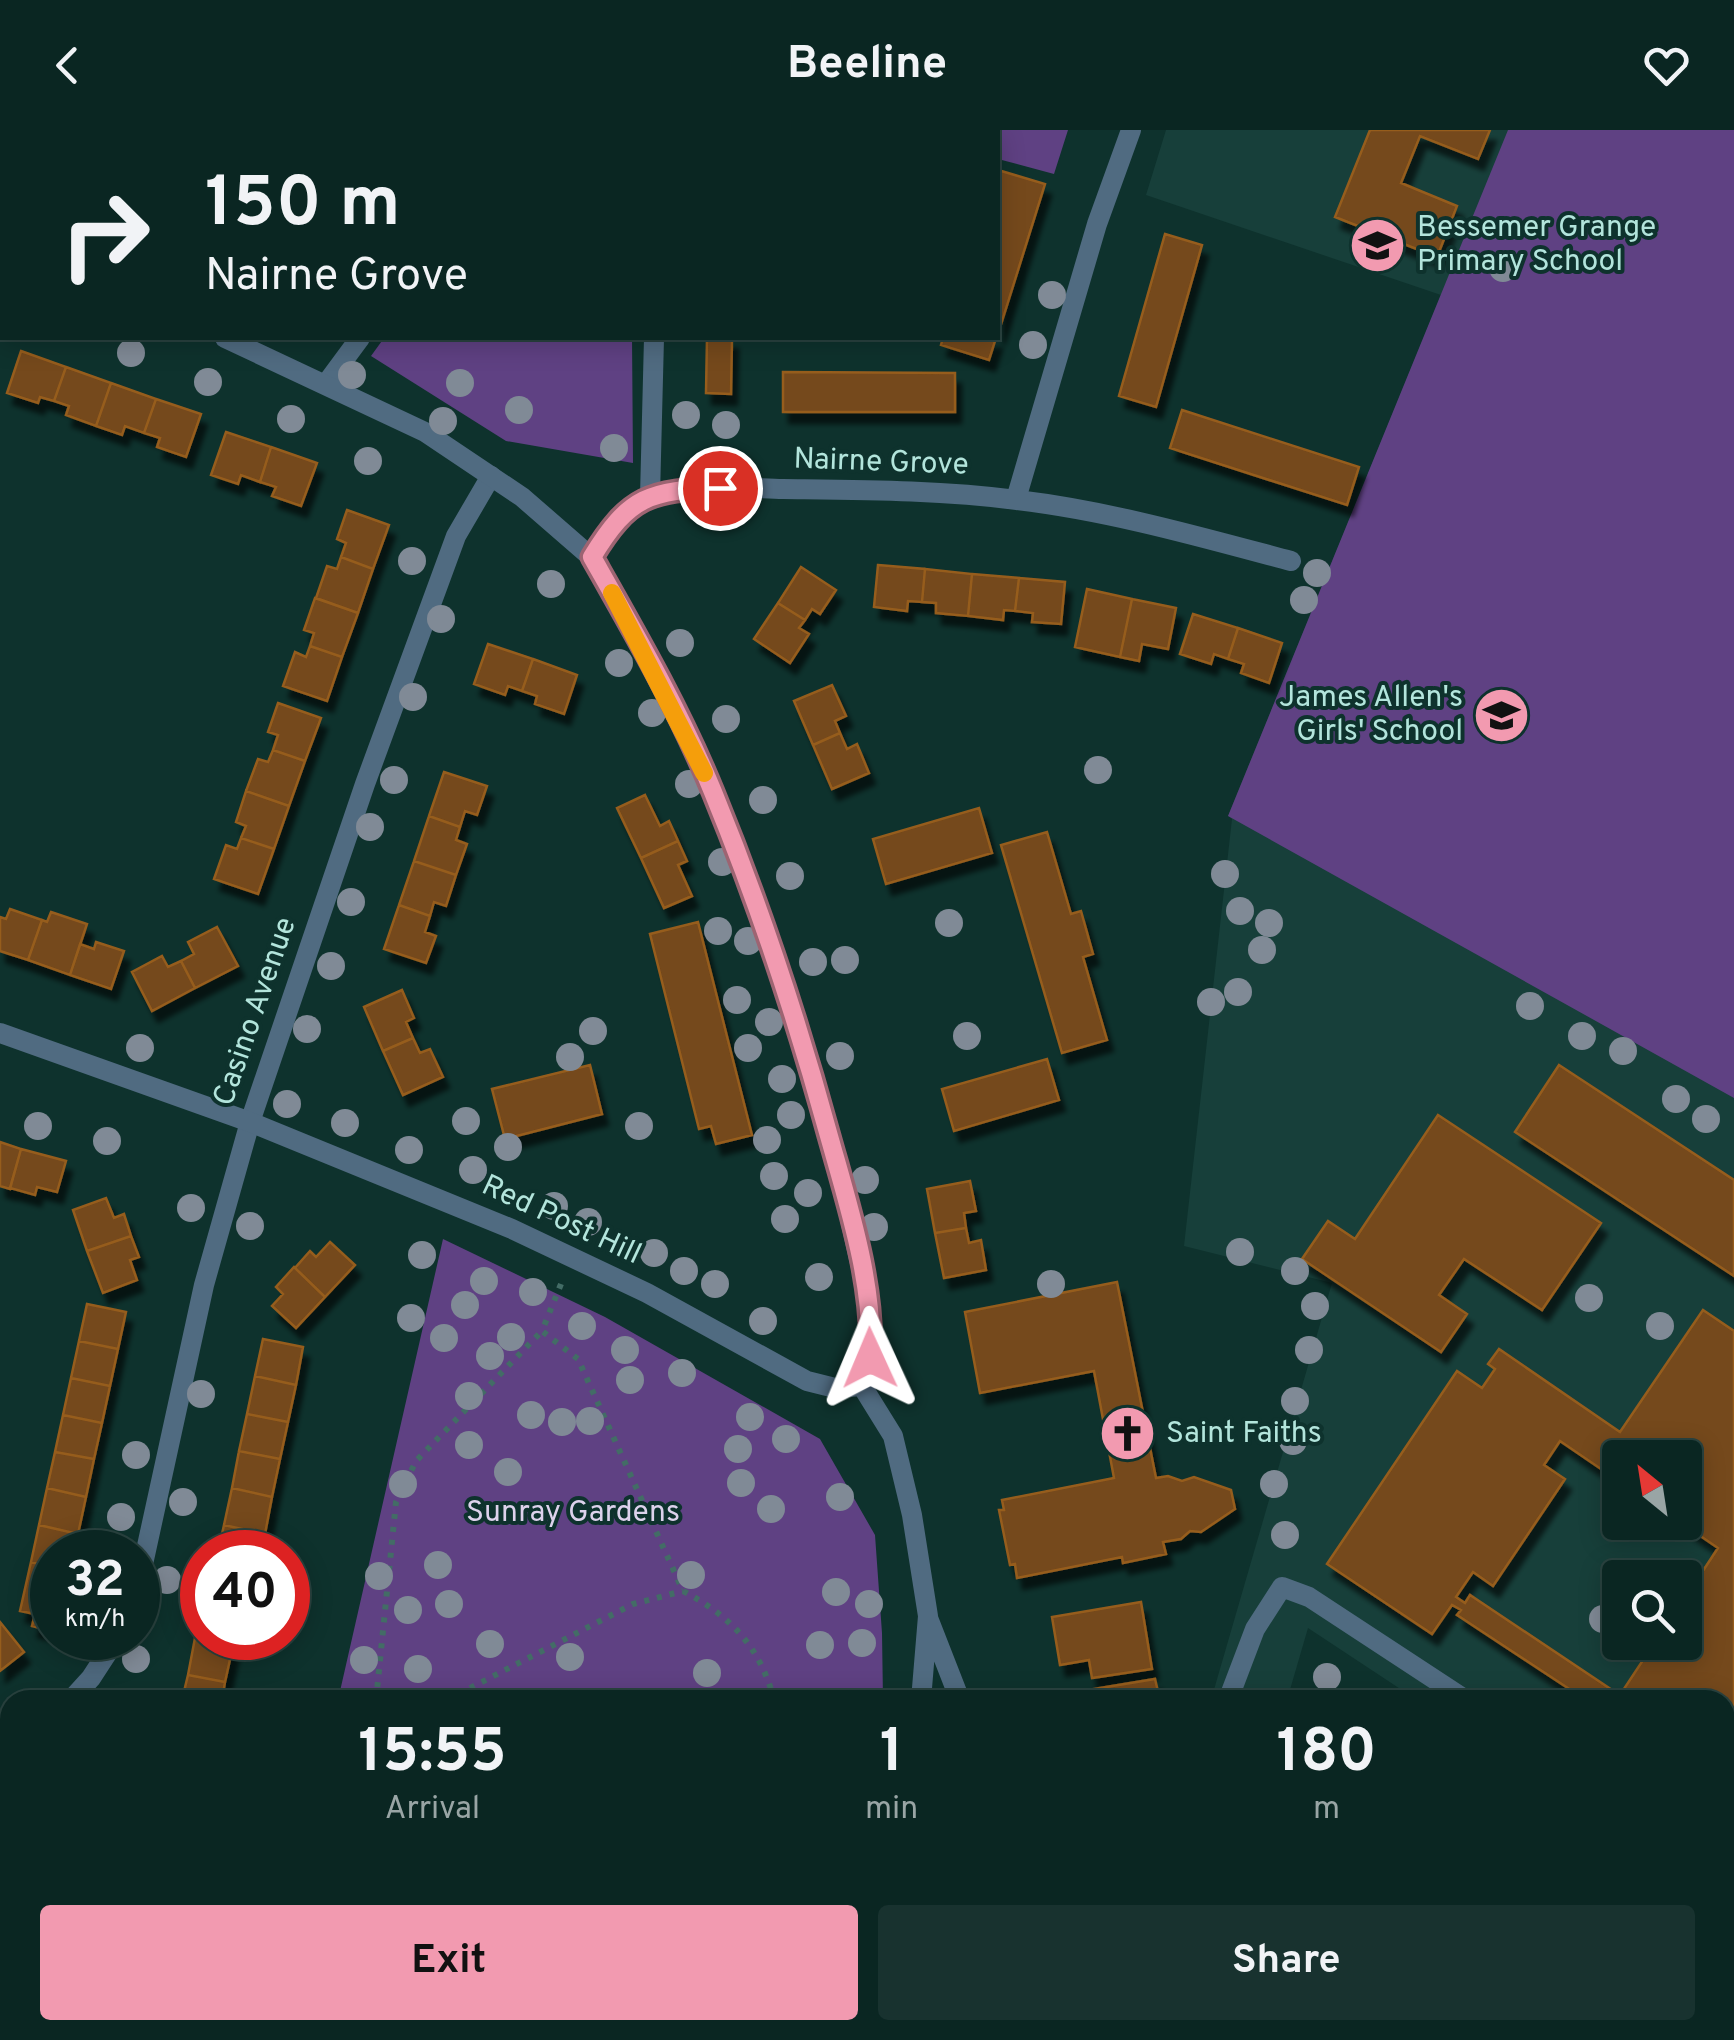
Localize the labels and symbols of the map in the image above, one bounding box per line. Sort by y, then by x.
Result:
place label: Bessemer Grange Primary School [1417,210,1656,281]
school or university icon: Bessemer Grange Primary School [1348,215,1408,275]
street label: Nairne Grove [793,441,969,485]
pin [678,446,763,531]
place label: James Allen's Girls' School [1279,680,1463,751]
school or university icon: James Allen's Girls' School [1472,685,1532,745]
street label: Casino Avenue [206,913,306,1111]
street label: Red Post Hill [475,1168,647,1274]
position arrow [818,1306,922,1410]
church icon: Saint Faiths [1097,1404,1157,1464]
place label: Saint Faiths [1166,1416,1322,1453]
north arrow [1602,1440,1702,1540]
park label: Sunray Gardens [466,1495,680,1532]
speed limit sign: 40 [180,1530,310,1660]

